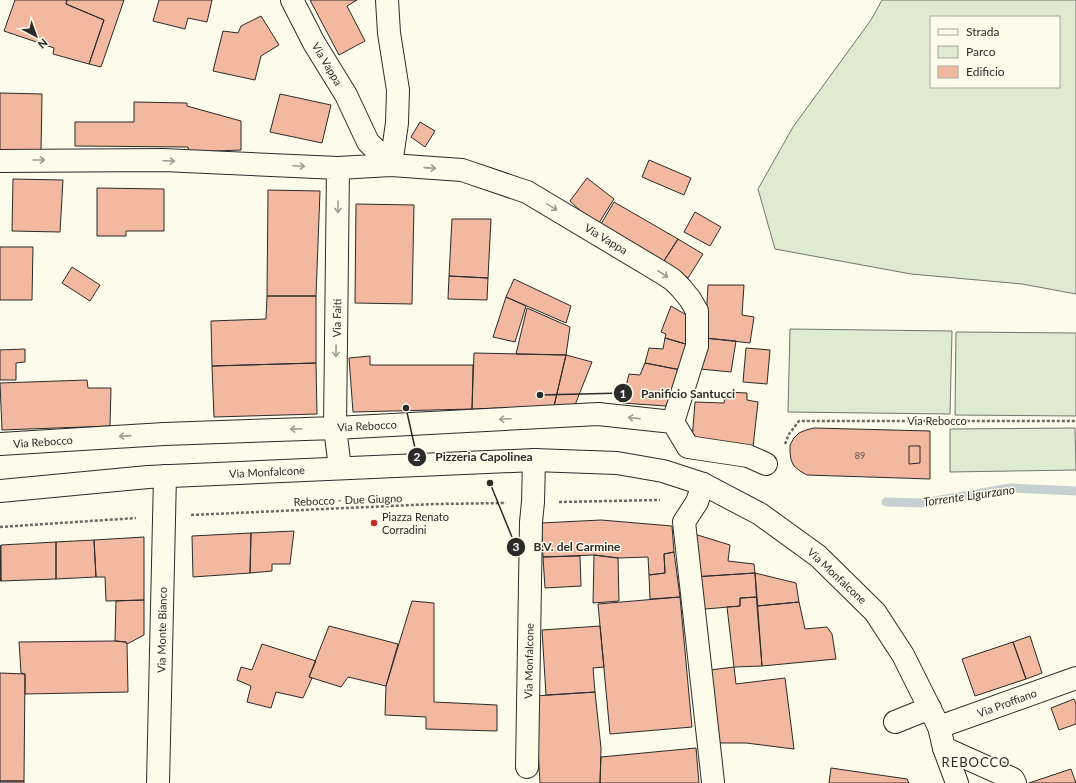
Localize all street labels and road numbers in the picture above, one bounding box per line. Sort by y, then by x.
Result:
street label: Via Vappa [310,40,345,88]
street label: Via Vappa [582,221,630,256]
street label: Via Faiti [330,298,343,337]
street label: Via Rebocco [907,414,967,427]
street label: Via Rebocco [337,417,397,434]
street label: Via Rebocco [13,433,73,450]
street label: Via Monfalcone [229,463,305,480]
street label: Rebocco - Due Giugno [293,491,403,508]
street label: Via Monfalcone [805,545,870,606]
street label: Via Monte Bianco [154,587,169,673]
street label: Via Monfalcone [521,623,536,699]
street label: Via Proffiano [975,686,1038,719]

